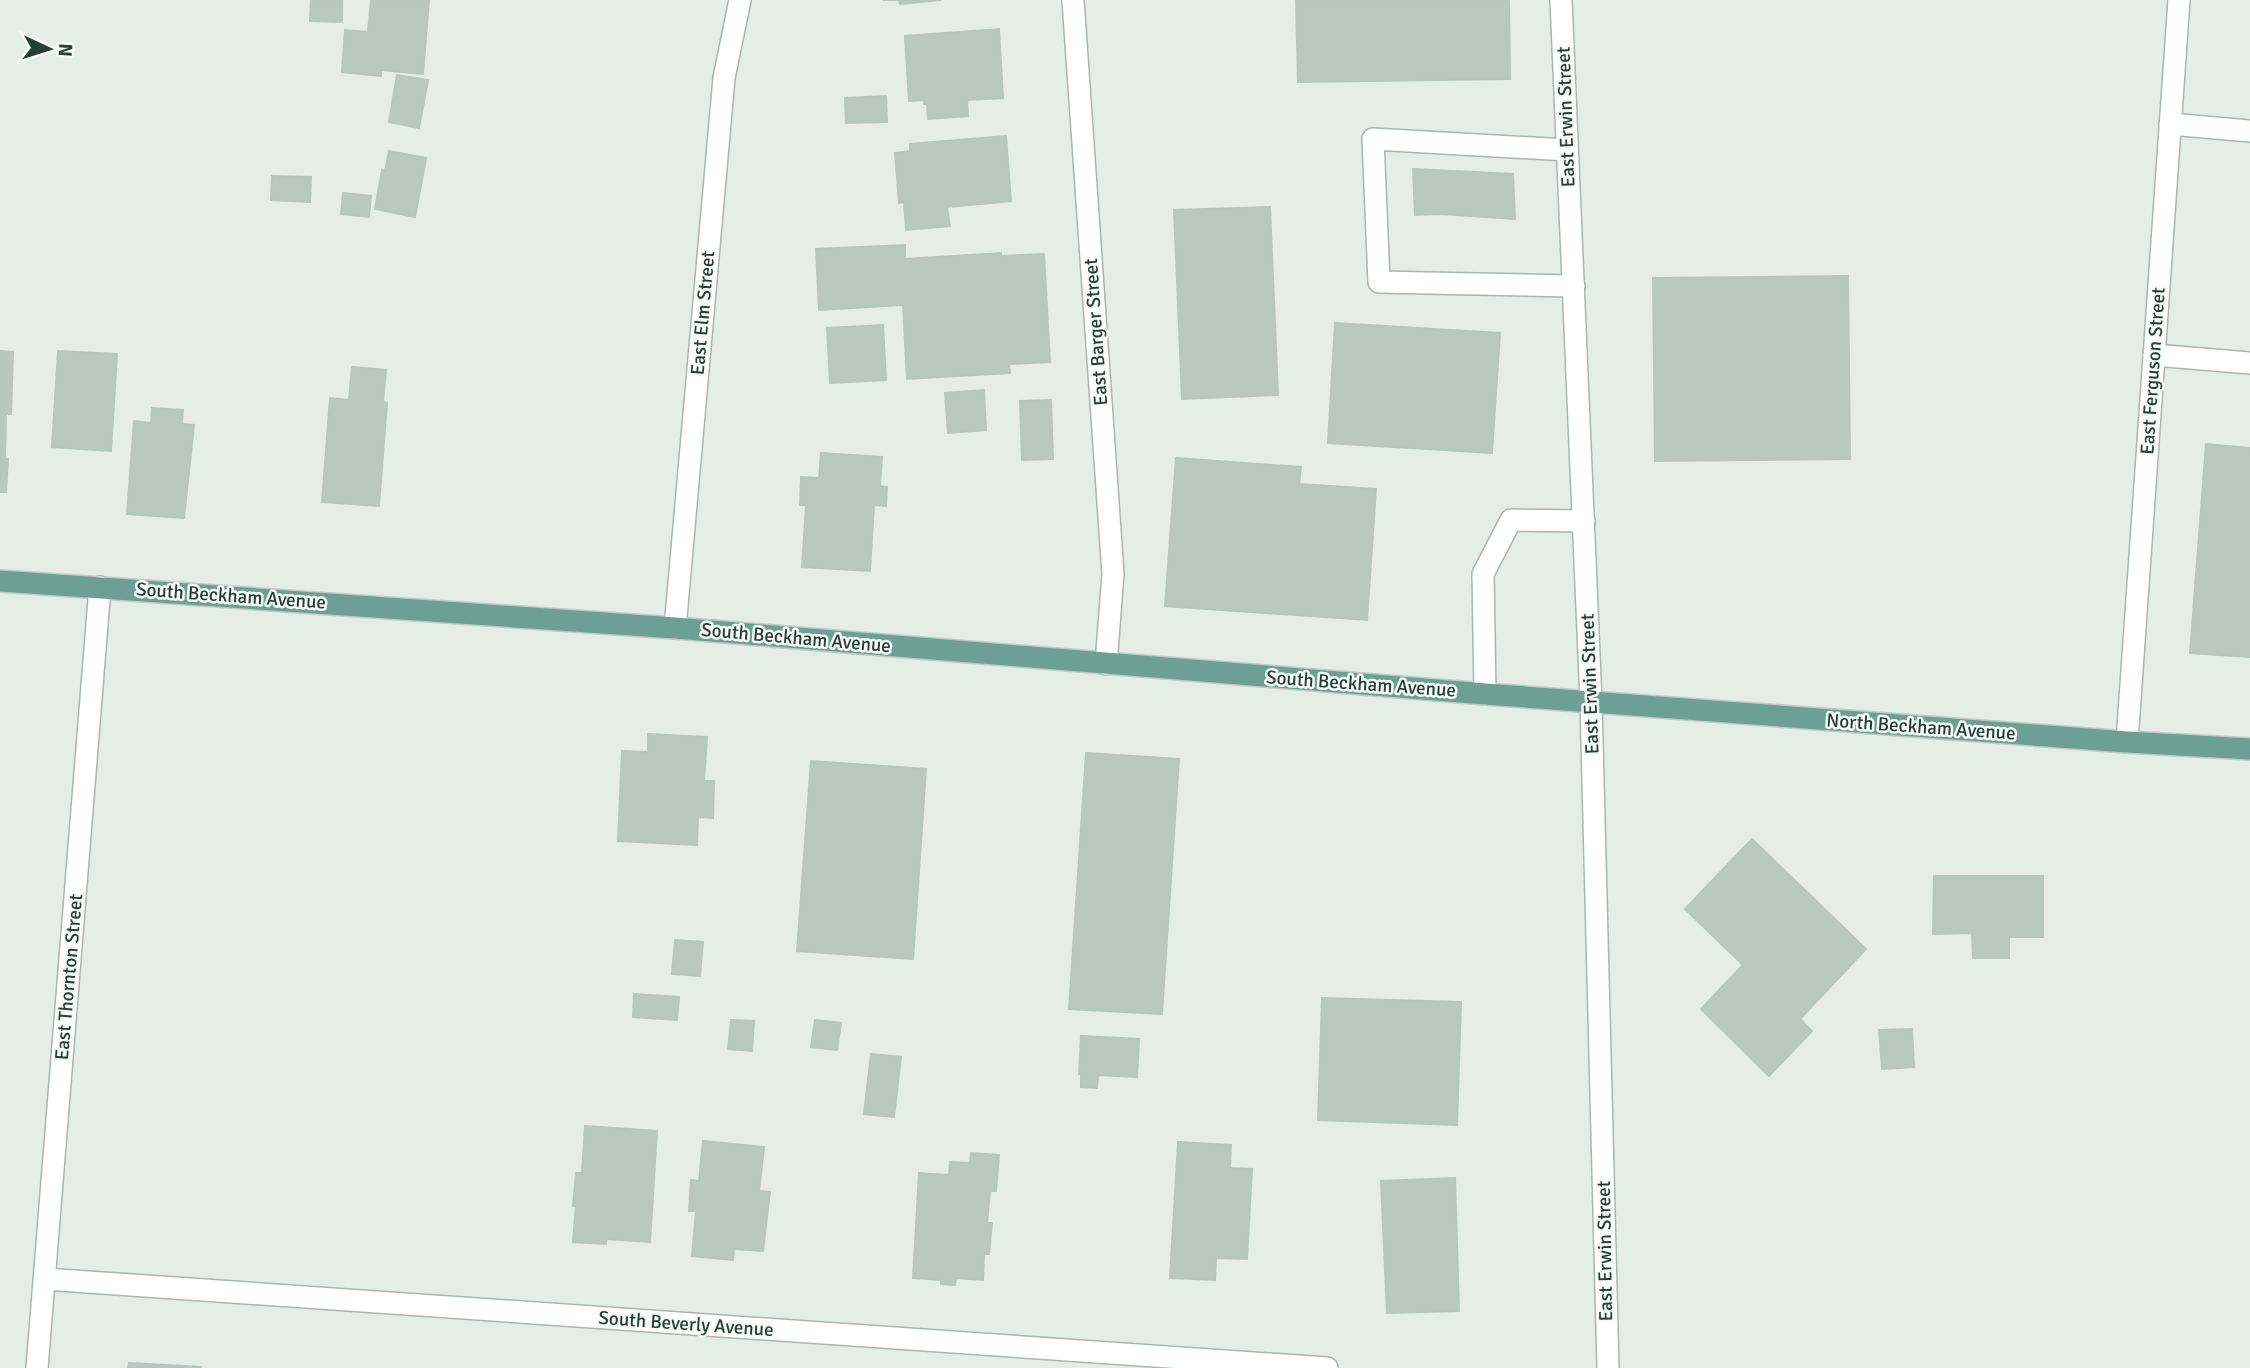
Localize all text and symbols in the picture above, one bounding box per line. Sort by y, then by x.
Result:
north arrow [14,14,84,84]
text: N [53,43,77,58]
street label: East Erwin Street [1552,46,1580,188]
street label: East Elm Street [686,250,720,376]
street label: East Barger Street [1079,257,1113,406]
street label: East Ferguson Street [2135,286,2171,456]
street label: South Beckham Avenue [135,577,327,615]
street label: East Erwin Street [1576,613,1604,755]
street label: South Beckham Avenue [700,618,892,658]
street label: South Beckham Avenue [1265,665,1457,703]
street label: North Beckham Avenue [1826,708,2016,746]
street label: East Thornton Street [50,893,88,1061]
street label: East Erwin Street [1592,1180,1618,1322]
street label: South Beverly Avenue [598,1306,774,1342]

